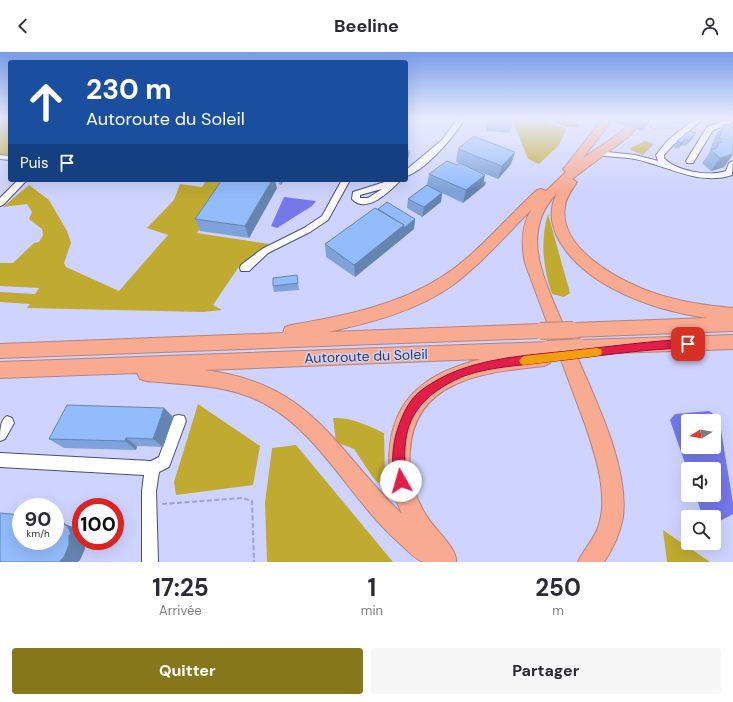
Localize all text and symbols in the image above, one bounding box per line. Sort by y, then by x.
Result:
text: Beeline [334,14,399,38]
icon: back [12,15,34,37]
icon: person [699,15,721,37]
text: 230 m [86,71,172,108]
icon: ahead [20,76,72,128]
text: Autoroute du Soleil [86,107,245,131]
icon: arrive [56,152,78,174]
text: Puis [20,153,48,173]
pin [671,327,705,361]
icon: arrive [677,333,699,355]
street label: Autoroute du Soleil [304,345,428,367]
north arrow [681,414,721,454]
map controls [681,414,721,550]
position arrow [380,460,422,502]
button: sound [681,462,721,502]
speed limit sign: 100 [72,498,124,550]
text: 90 [25,506,51,532]
button: search [681,510,721,550]
text: km/h [26,527,50,540]
text: 17:25 [152,572,209,603]
text: 1 [368,572,376,603]
text: 250 [535,572,581,603]
text: Arrivée [159,602,202,619]
text: min [361,602,383,619]
text: m [552,602,564,619]
button: Quitter [12,648,363,694]
button: Partager [371,648,721,694]

